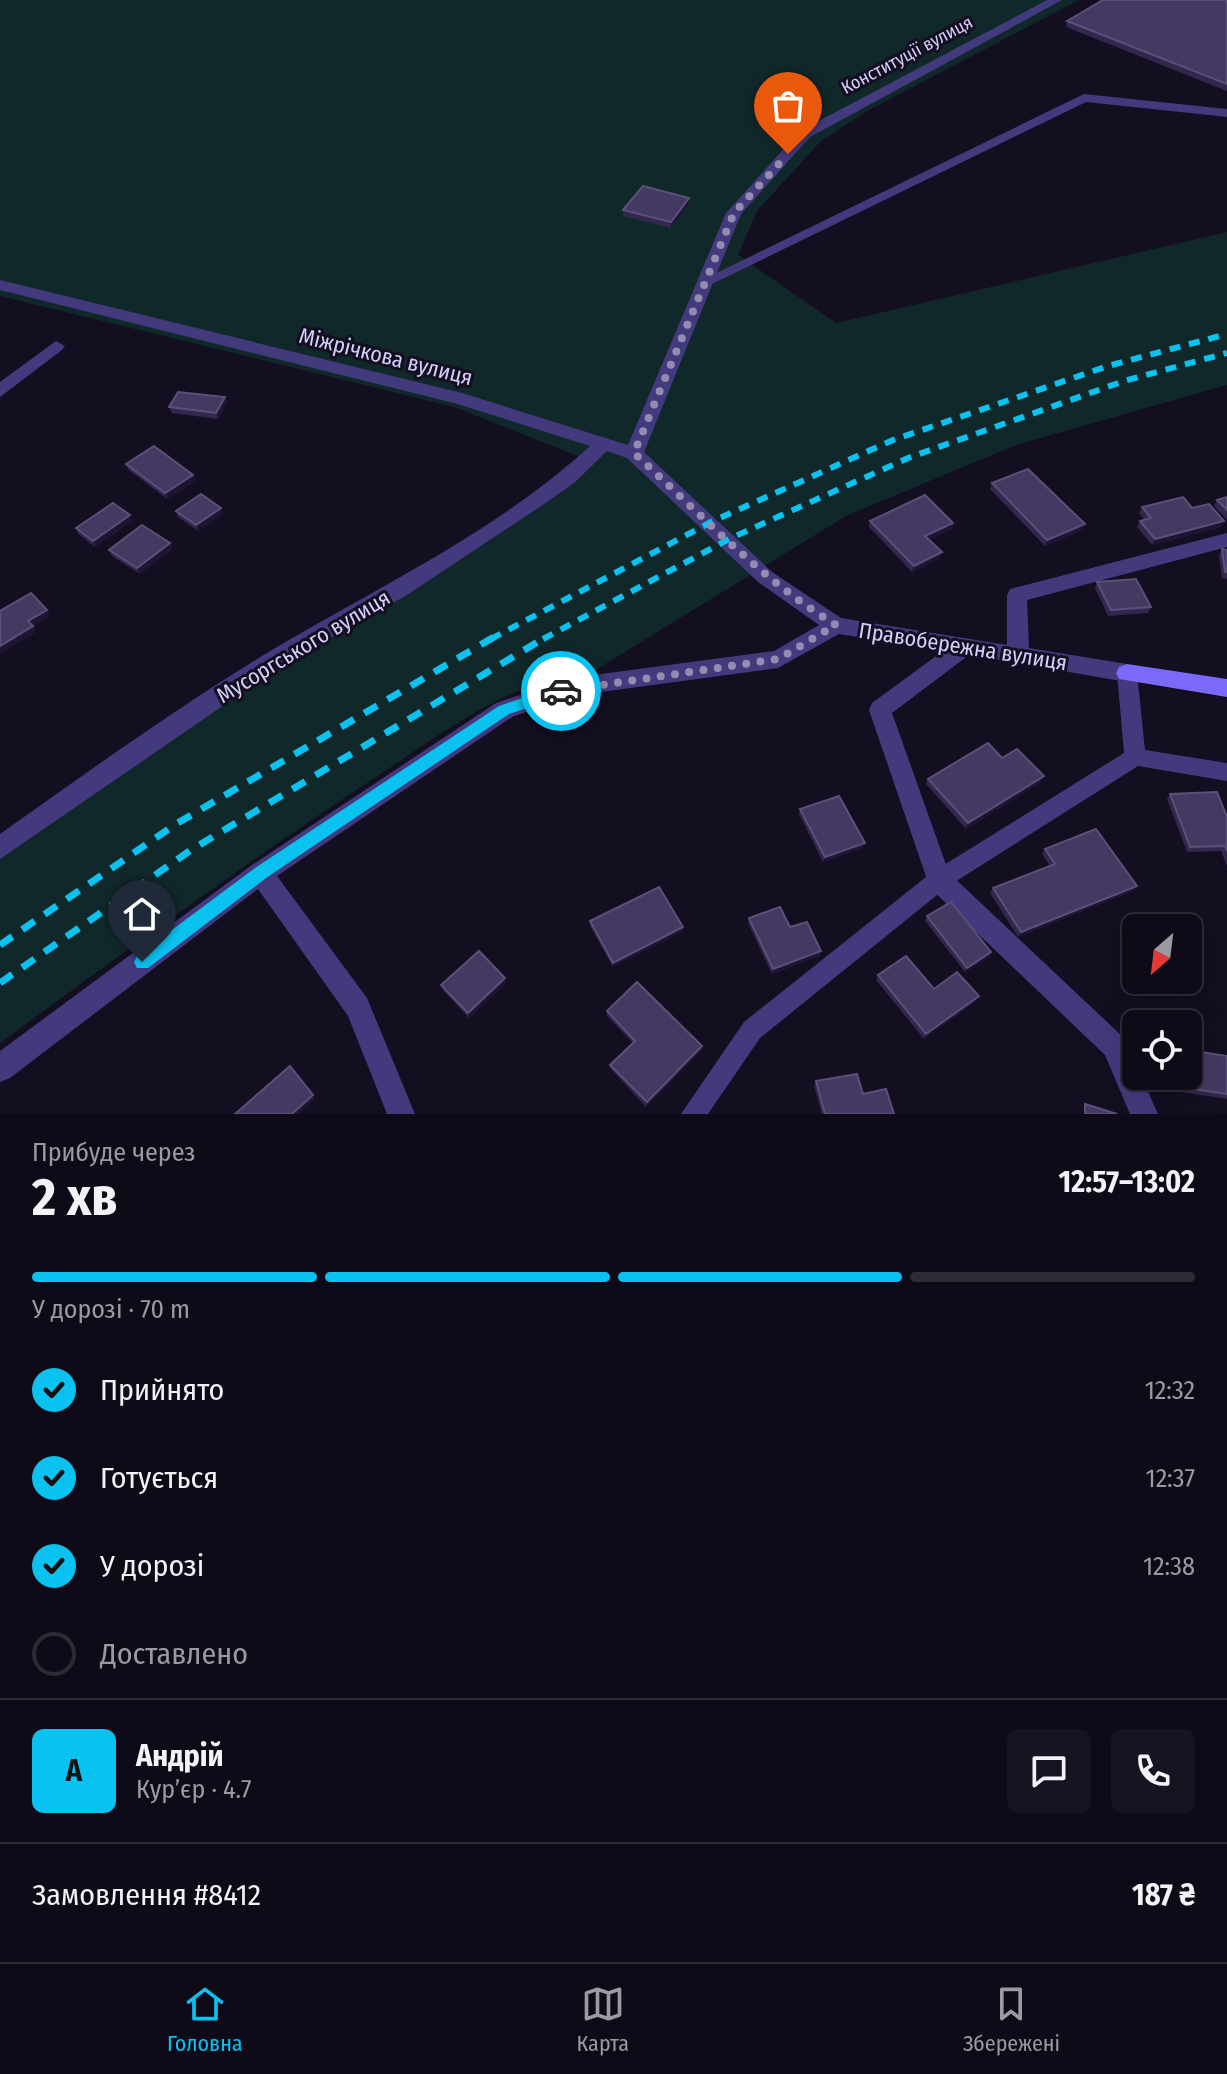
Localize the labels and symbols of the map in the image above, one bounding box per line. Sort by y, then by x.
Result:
street label: Конституції вулиця [838,11,976,99]
pin [754,72,822,154]
street label: Міжрічкова вулиця [296,322,475,391]
street label: Мусоргського вулиця [212,584,395,709]
street label: Правобережна вулиця [857,617,1069,676]
courier [521,651,601,731]
pin [108,880,176,962]
north arrow [1122,914,1202,994]

